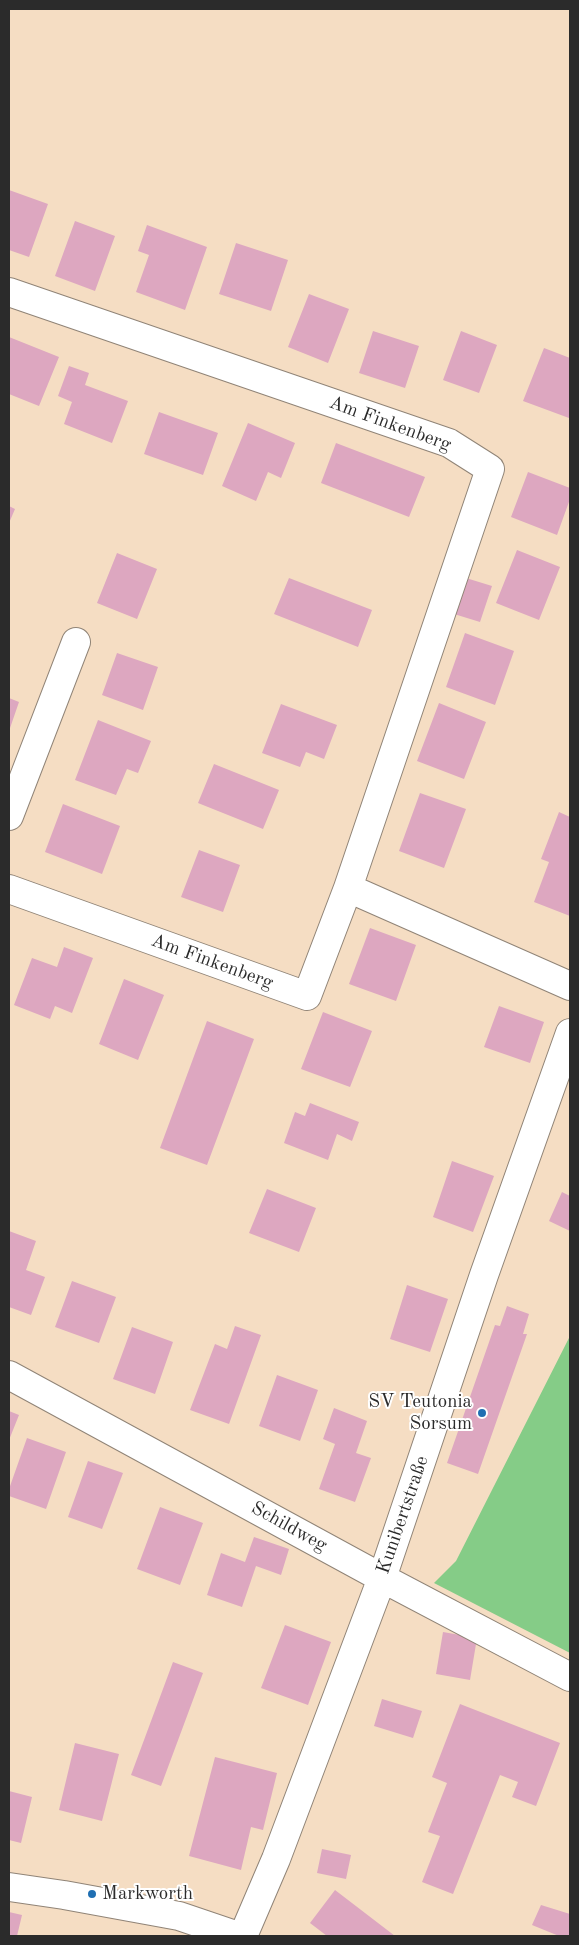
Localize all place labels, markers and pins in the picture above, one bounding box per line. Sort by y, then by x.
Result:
place label: SV Teutonia Sorsum [368,1391,472,1435]
marker: SV Teutonia Sorsum [476,1407,488,1419]
place label: Markworth [102,1883,193,1905]
marker: Markworth [86,1888,98,1900]

